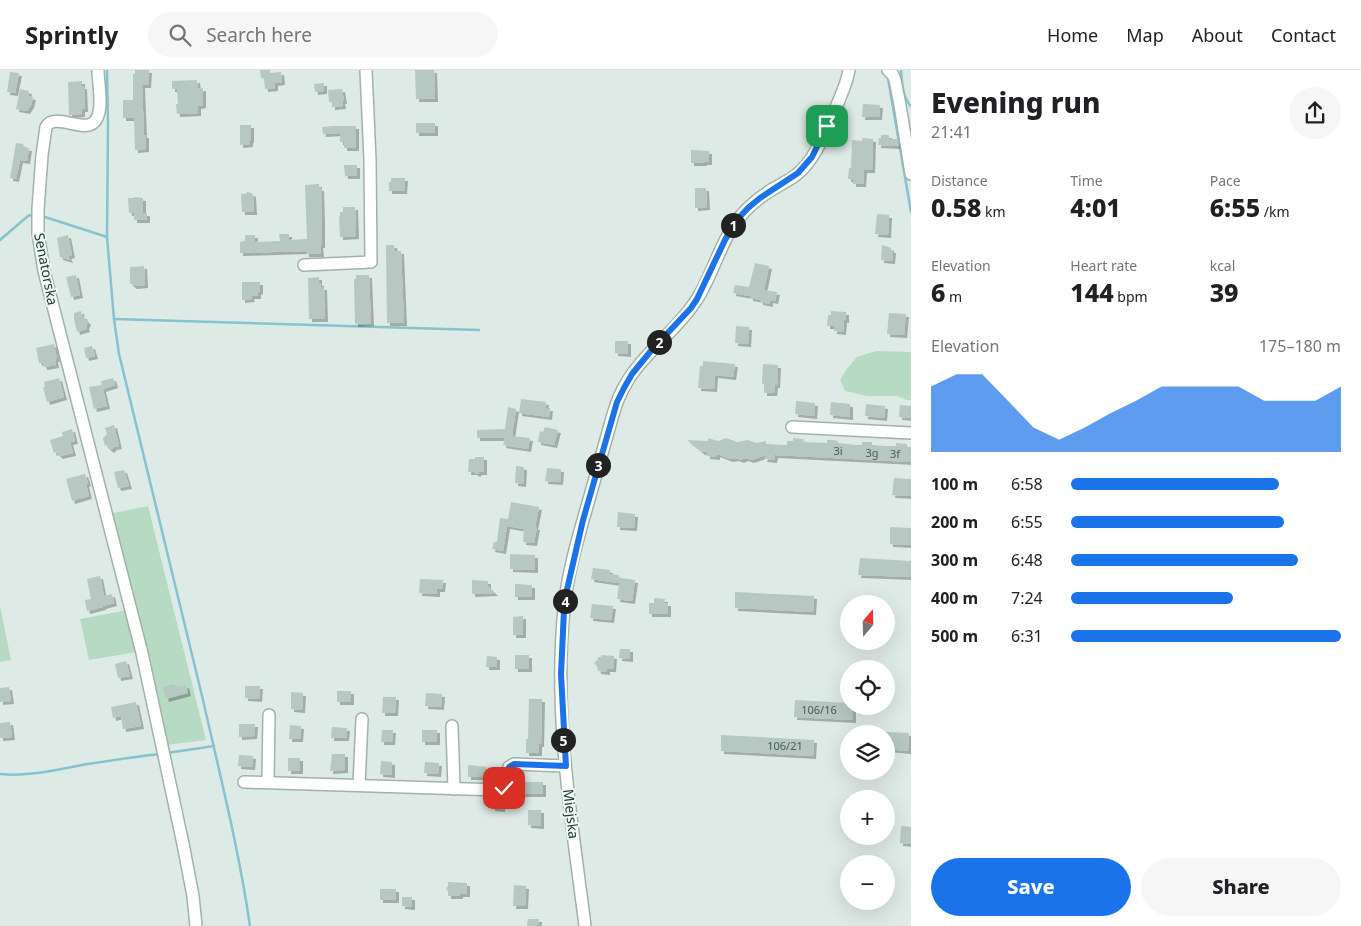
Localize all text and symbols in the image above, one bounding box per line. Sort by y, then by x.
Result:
search box [148,12,498,57]
text: Sprintly [25,18,118,51]
icon: search [166,21,194,49]
text: Search here [206,22,312,48]
text: Home [1047,23,1098,47]
text: Map [1126,23,1164,47]
text: About [1192,23,1243,47]
text: Contact [1271,23,1336,47]
text: Evening run [931,83,1100,121]
button: share [1289,87,1341,139]
pin [806,105,848,147]
icon: arrive [813,112,841,140]
text: 21:41 [931,121,972,143]
text: Distance [931,171,988,190]
text: Time [1070,171,1103,190]
text: Pace [1210,171,1241,190]
text: 0.58 [931,190,981,224]
text: 4:01 [1070,190,1121,224]
text: 6:55 [1210,190,1260,224]
text: km [981,202,1006,221]
text: /km [1260,202,1290,221]
pin: 1 [720,212,746,238]
text: 1 [729,216,738,235]
street label: Senatorska [30,231,63,307]
text: Elevation [931,256,991,275]
text: Heart rate [1070,256,1137,275]
text: kcal [1210,256,1235,275]
text: 6 [931,275,945,309]
text: 144 [1070,275,1114,309]
text: 39 [1210,275,1239,309]
text: m [945,287,962,306]
text: bpm [1114,287,1148,306]
pin: 2 [646,330,672,354]
text: 2 [655,333,664,352]
text: Elevation [931,335,999,357]
text: 175–180 m [1259,335,1341,357]
house number: 3i [833,443,843,458]
house number: 3g [865,445,879,460]
house number: 3f [890,446,901,461]
pin: 3 [586,452,610,478]
text: 3 [594,456,603,475]
text: 100 m [931,473,978,495]
text: 6:58 [1011,473,1043,495]
text: 200 m [931,511,978,533]
text: 6:55 [1011,511,1043,533]
text: 300 m [931,549,978,571]
text: 6:48 [1011,549,1043,571]
text: 400 m [931,587,978,609]
text: 7:24 [1011,587,1043,609]
pin: 4 [552,588,578,614]
text: 4 [561,592,570,611]
north arrow [840,595,895,650]
map controls [840,595,895,910]
text: 500 m [931,625,978,647]
text: 6:31 [1011,625,1043,647]
button: locate [840,660,895,715]
house number: 106/16 [801,702,837,717]
button: layers [840,725,895,780]
pin: 5 [550,728,576,752]
text: 5 [559,731,568,750]
house number: 106/21 [767,738,803,753]
pin [483,767,525,809]
icon: check [490,774,518,802]
street label: Miejska [559,788,584,840]
button: + [840,790,895,845]
button: − [840,855,895,910]
button: Save [931,858,1131,916]
button: Share [1141,858,1341,916]

